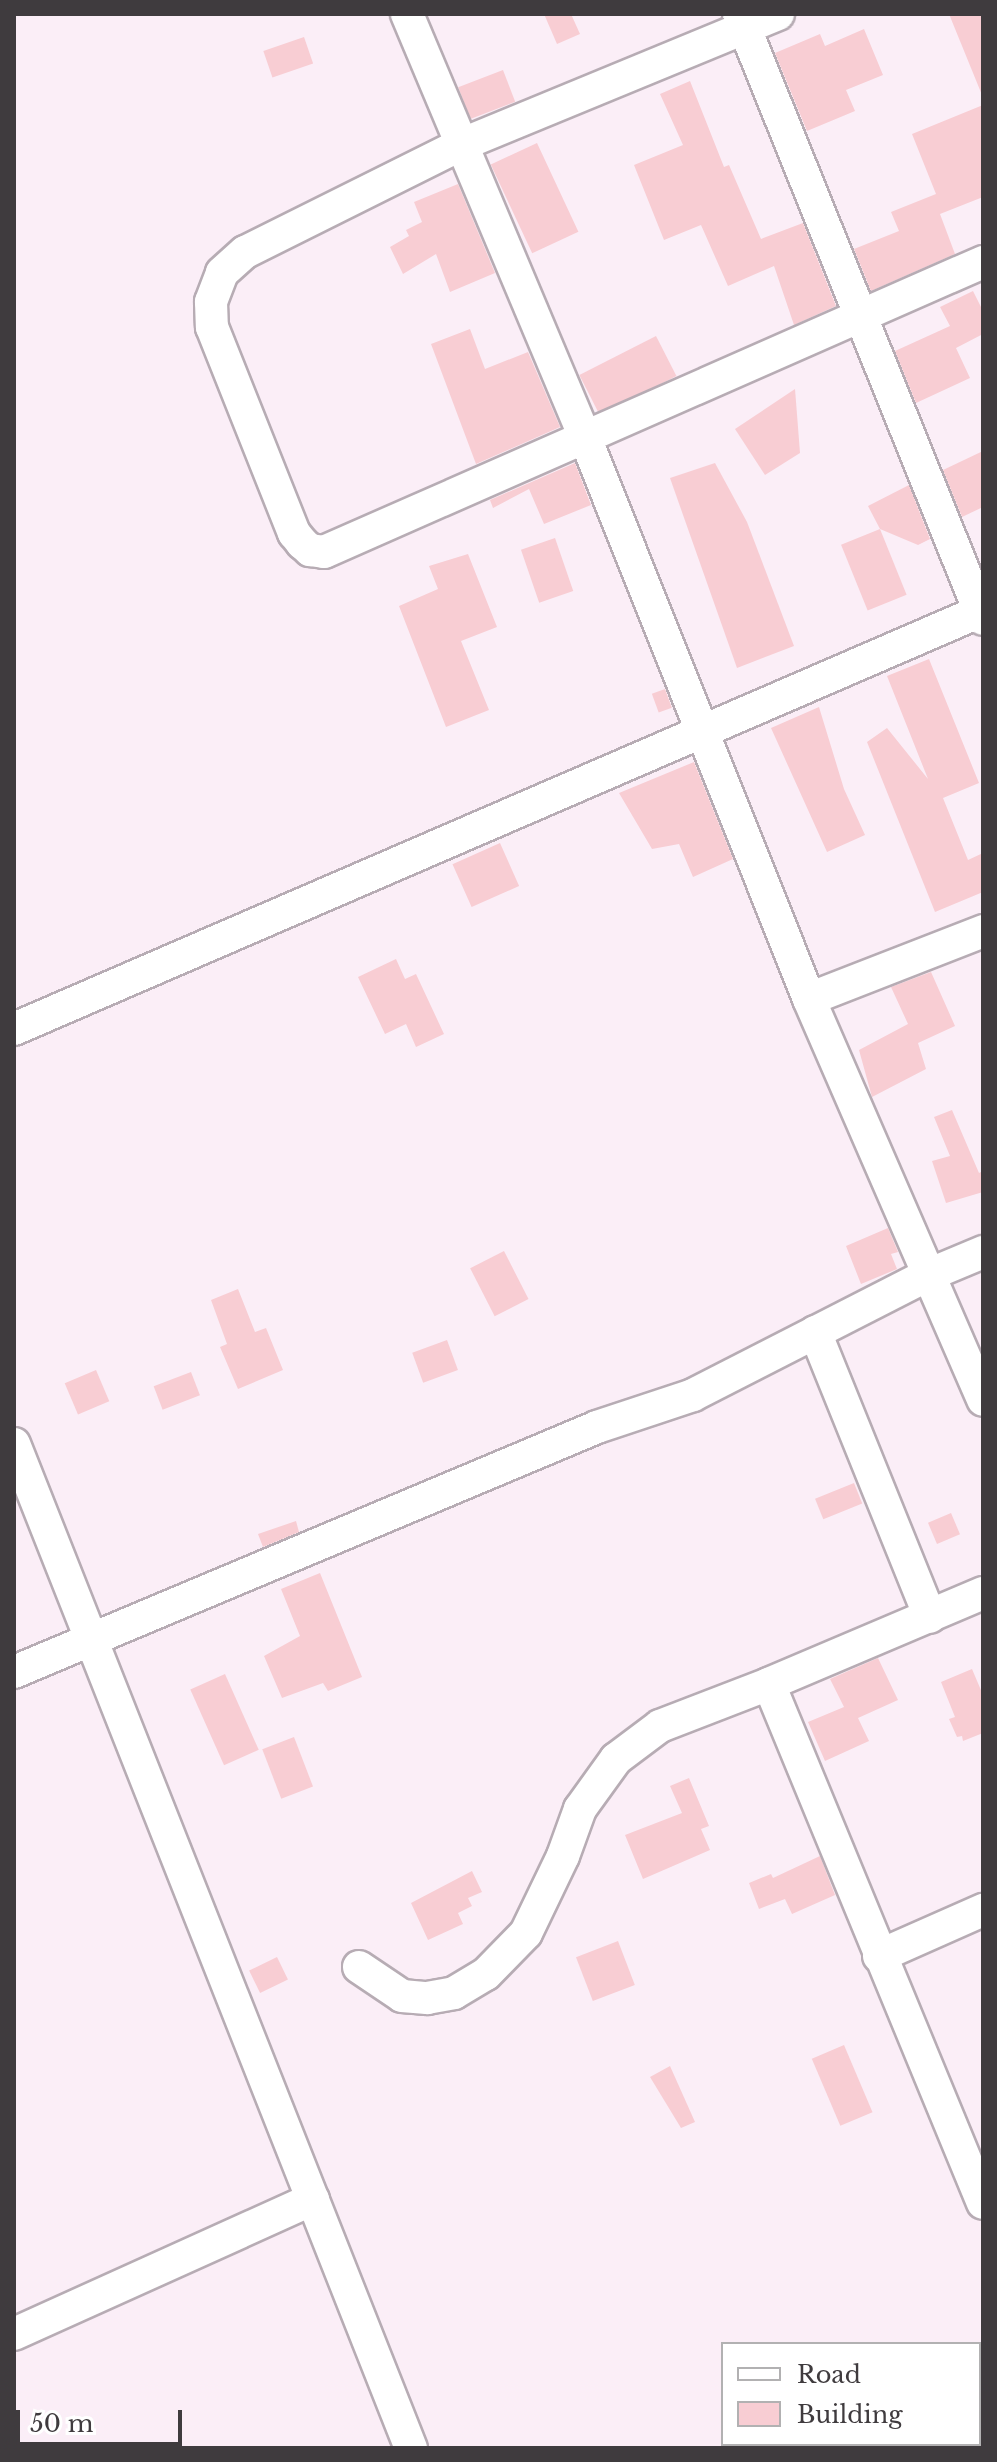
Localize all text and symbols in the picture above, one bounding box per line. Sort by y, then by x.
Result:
legend [721,2342,981,2446]
text: Road [797,2360,861,2389]
scale bar [20,2394,186,2444]
text: Building [797,2400,903,2429]
text: 50 m [30,2409,93,2438]

